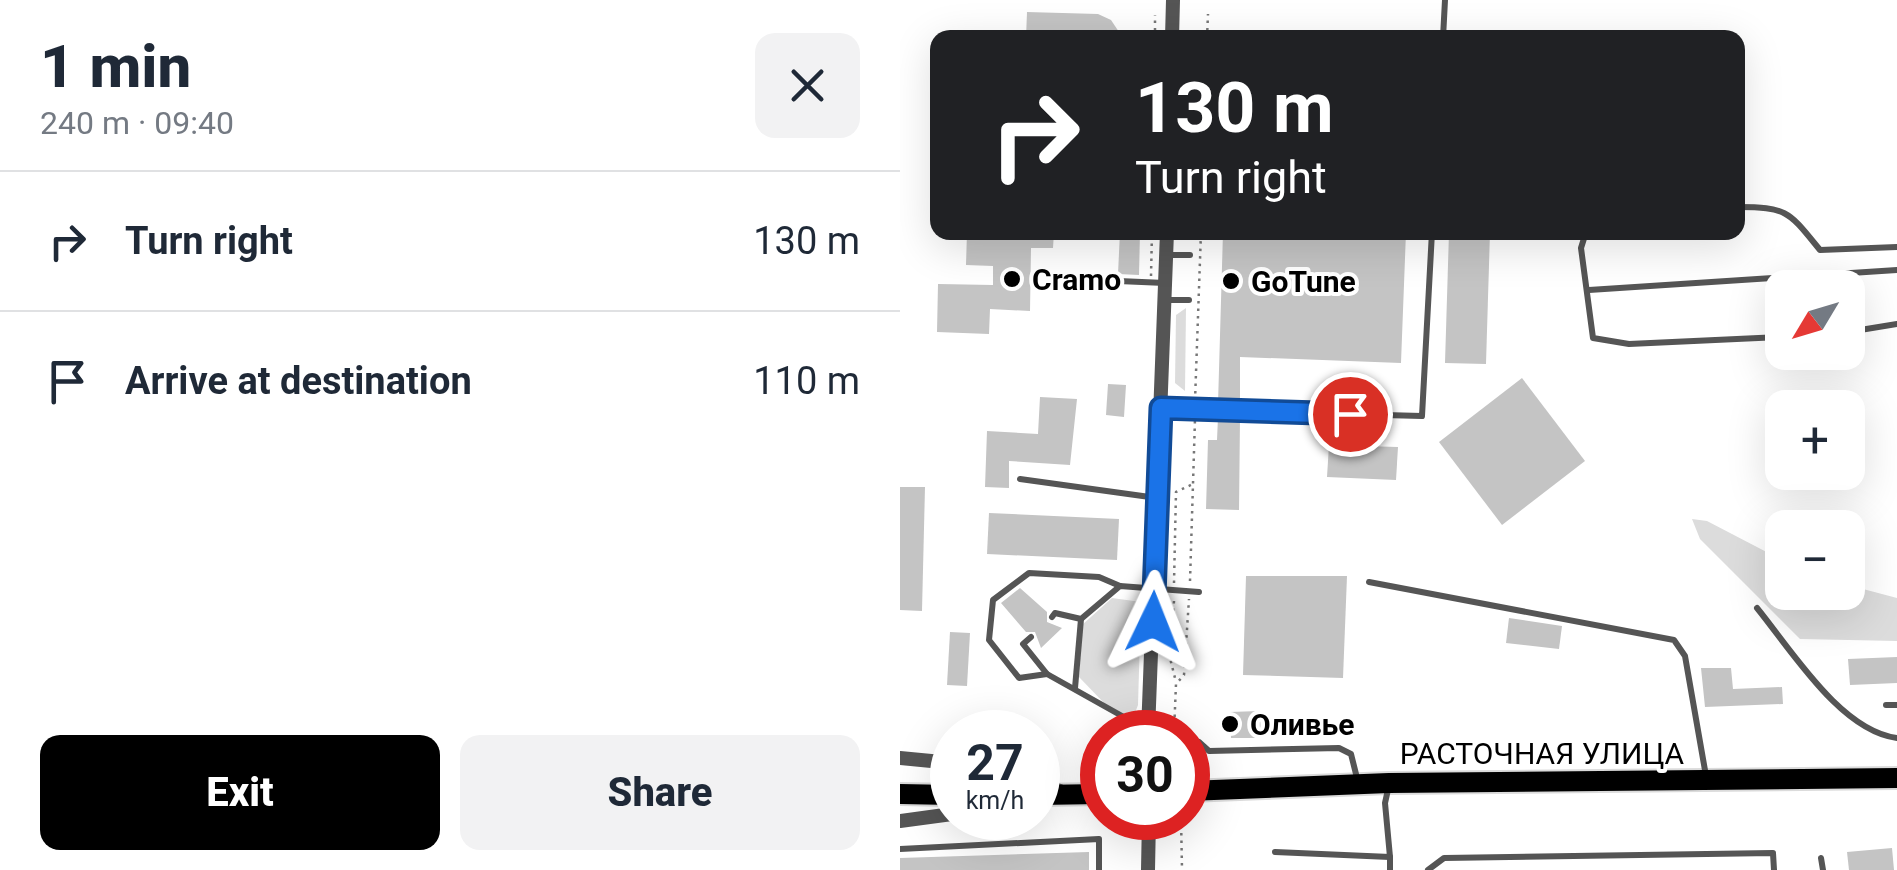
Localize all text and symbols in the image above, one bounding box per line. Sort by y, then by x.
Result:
text: 1 min [40,31,191,102]
button: close [755,33,860,138]
text: 130 m [1135,67,1334,149]
icon: right [970,70,1100,200]
text: 240 m · 09:40 [40,104,234,142]
text: Turn right [1135,151,1327,204]
icon: right [40,214,95,269]
text: Turn right [125,219,293,263]
text: 130 m [753,219,860,263]
place label: Cramo [1032,262,1121,297]
place label: GoTune [1251,264,1356,299]
marker: Cramo [1001,268,1023,290]
marker: GoTune [1220,270,1242,292]
north arrow [1765,270,1865,370]
map controls [1765,270,1865,610]
icon: arrive [40,354,95,409]
text: Arrive at destination [125,359,472,403]
text: 110 m [753,359,860,403]
pin [1308,372,1393,457]
icon: arrive [1323,387,1378,442]
button: + [1765,390,1865,490]
button: − [1765,510,1865,610]
position arrow [1101,570,1205,674]
place label: Оливье [1250,707,1354,742]
speed limit sign: 30 [1080,710,1210,840]
marker: Оливье [1219,713,1241,735]
text: 27 [966,734,1024,792]
button: Exit [40,735,440,850]
button: Share [460,735,860,850]
street label: РАСТОЧНАЯ УЛИЦА [1400,736,1685,771]
text: km/h [966,786,1024,815]

